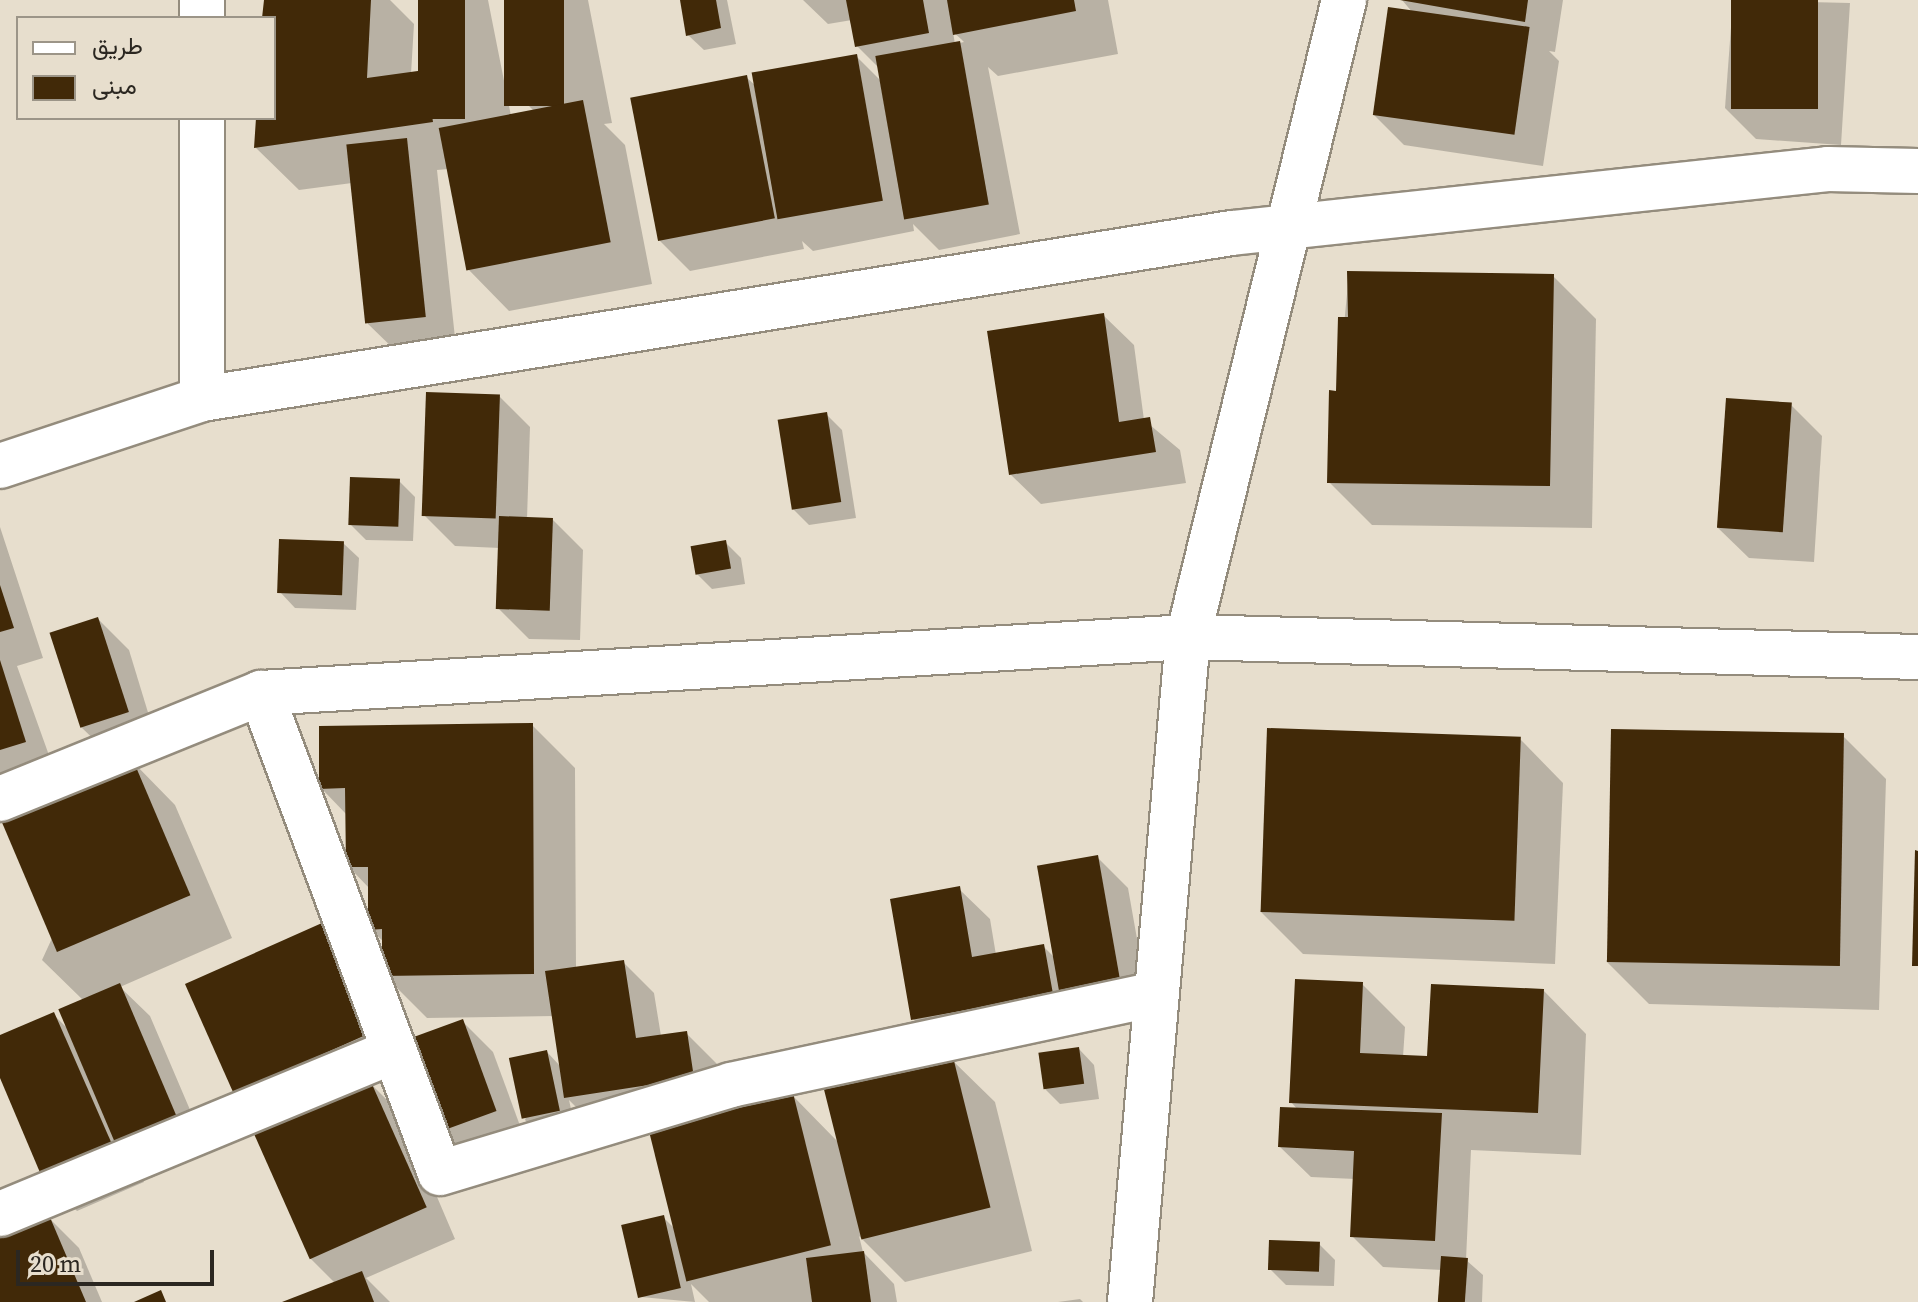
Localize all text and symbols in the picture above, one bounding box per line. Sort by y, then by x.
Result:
legend [16,16,276,120]
text: طريق [92,29,143,62]
text: مبنى [92,69,137,102]
scale bar [20,1234,218,1284]
text: 20 m [30,1247,81,1280]

